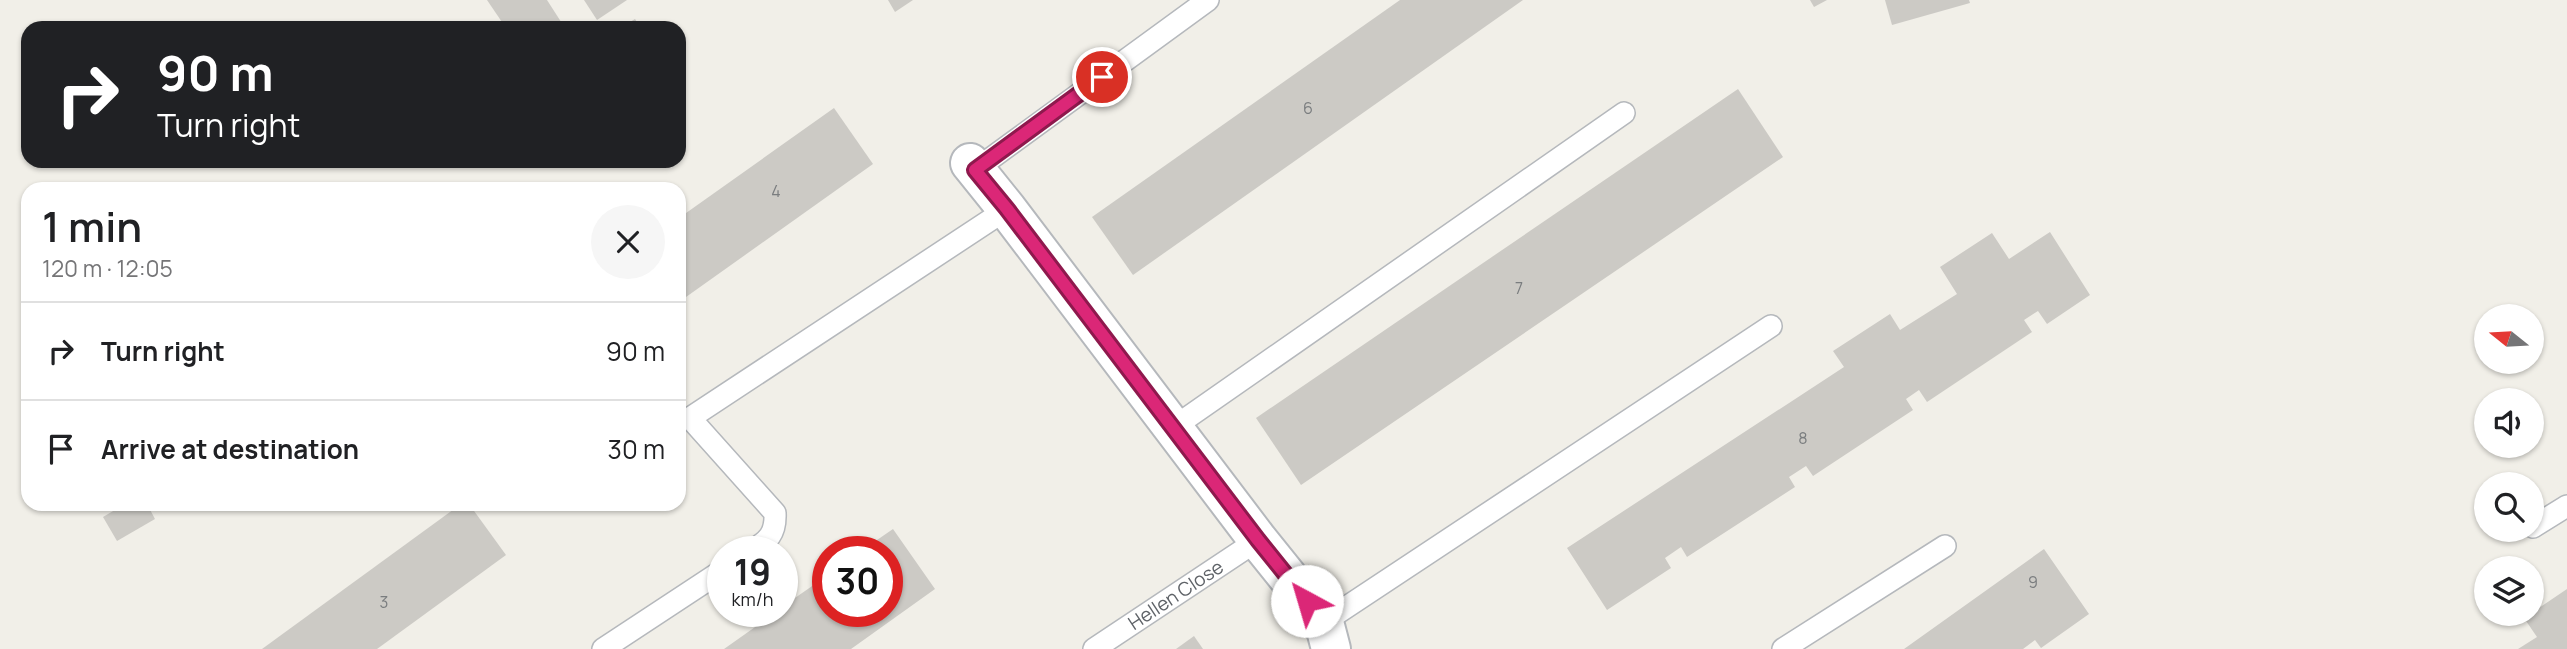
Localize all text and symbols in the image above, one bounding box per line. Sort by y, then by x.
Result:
text: 90 m [157,39,274,106]
pin [1072,47,1132,107]
icon: right [42,49,133,140]
icon: arrive [1083,58,1121,96]
house number: 6 [1303,97,1313,119]
text: Turn right [157,103,300,147]
house number: 4 [771,180,781,202]
text: 1 min [42,197,142,255]
button: close [591,205,665,279]
text: 120 m · 12:05 [42,252,173,284]
house number: 7 [1515,277,1523,299]
north arrow [2474,304,2544,374]
map controls [2474,304,2544,626]
icon: right [42,332,80,370]
text: Turn right [101,333,225,369]
text: 90 m [606,333,665,369]
button: sound [2474,388,2544,458]
house number: 8 [1798,427,1808,449]
icon: arrive [42,430,80,468]
text: Arrive at destination [101,431,359,467]
text: 30 m [608,431,665,467]
button: search [2474,472,2544,542]
speed limit sign: 30 [812,536,903,627]
text: 19 [734,548,771,596]
street label: Hellen Close [1123,554,1228,636]
button: layers [2474,556,2544,626]
position arrow [1270,564,1344,638]
house number: 9 [2028,571,2038,593]
text: km/h [732,587,773,611]
house number: 3 [380,591,388,613]

